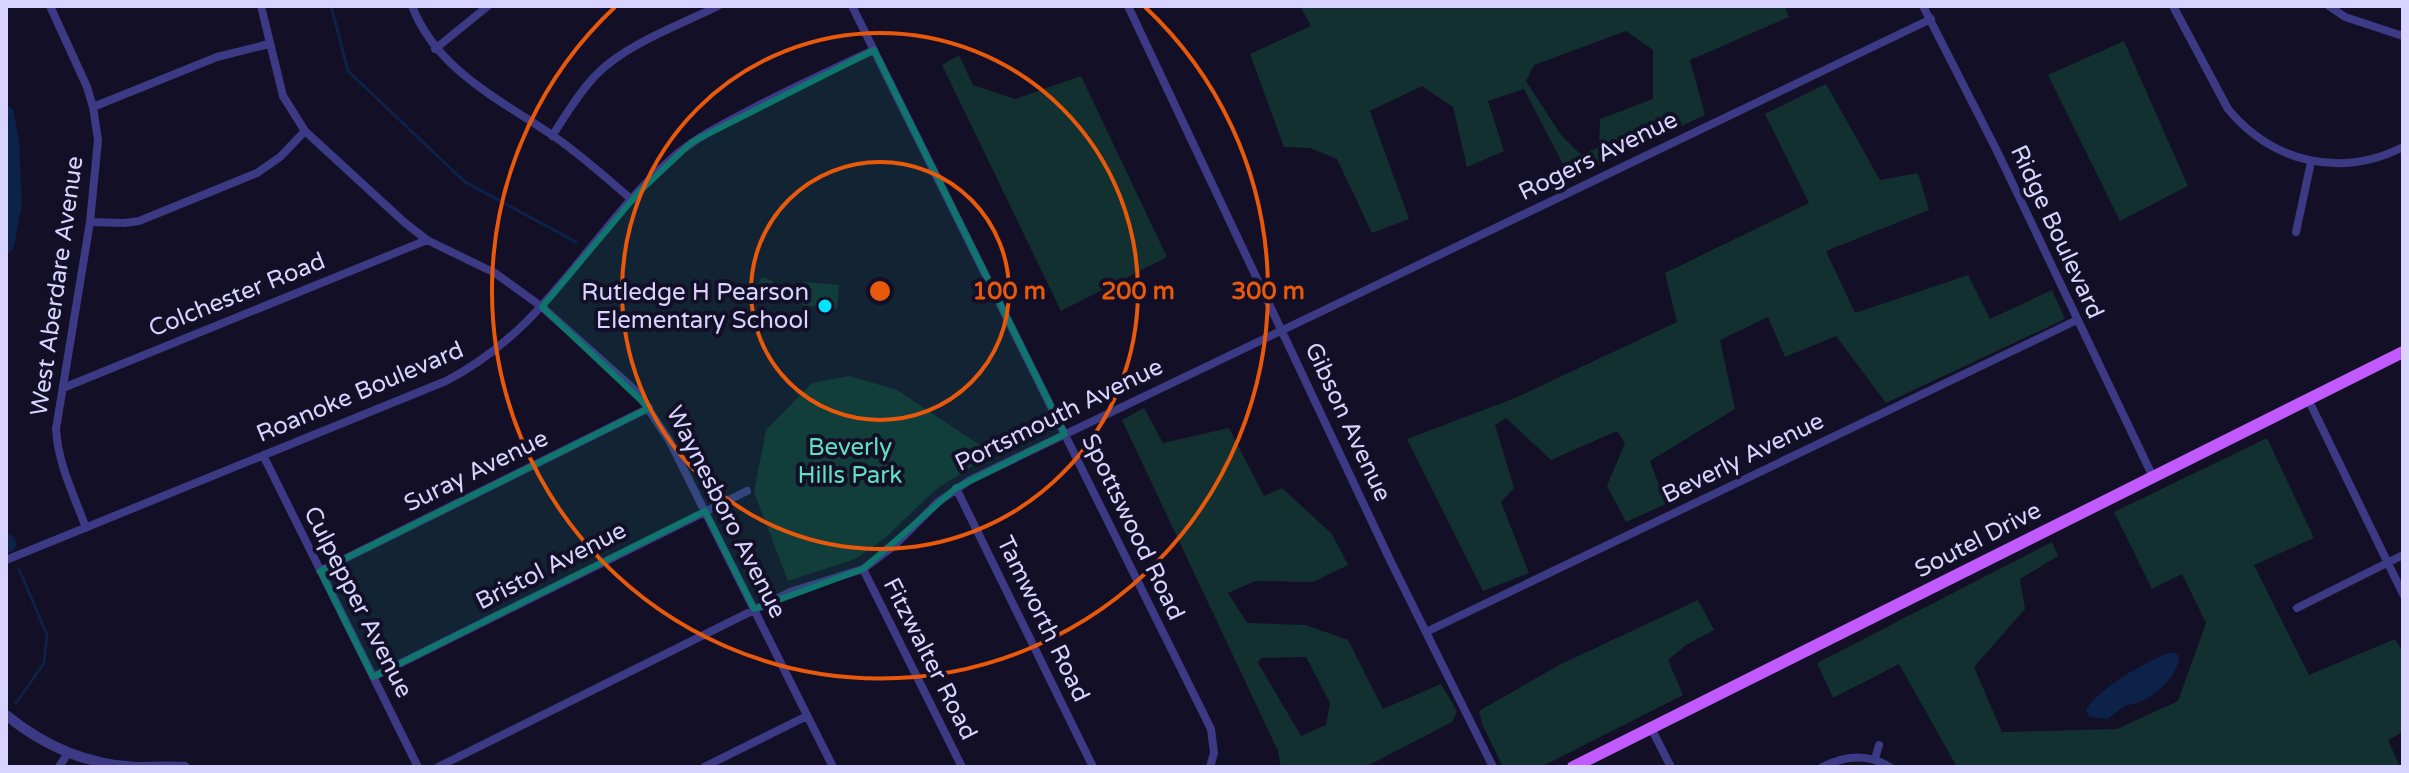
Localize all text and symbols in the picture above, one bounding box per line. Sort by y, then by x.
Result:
street label: Rogers Avenue [1514,105,1682,207]
street label: Ridge Boulevard [2004,141,2110,323]
street label: West Aberdare Avenue [24,154,90,418]
street label: Colchester Road [145,246,329,344]
centre of rings [866,277,894,305]
text: 100 m [972,277,1046,306]
text: 200 m [1101,277,1175,306]
text: 300 m [1231,277,1305,306]
place label: Rutledge H Pearson Elementary School [581,278,809,335]
marker: Rutledge H Pearson Elementary School [816,297,834,315]
street label: Roanoke Boulevard [252,335,468,449]
street label: Gibson Avenue [1298,338,1398,506]
street label: Portsmouth Avenue [950,352,1168,478]
street label: Waynesboro Avenue [660,401,792,623]
street label: Beverly Avenue [1657,406,1829,510]
street label: Suray Avenue [399,424,553,518]
street label: Spottswood Road [1075,429,1191,625]
park label: Beverly Hills Park [798,433,902,490]
street label: Soutel Drive [1910,496,2046,584]
street label: Culpepper Avenue [297,501,419,703]
street label: Bristol Avenue [471,516,631,616]
street label: Tamworth Road [990,531,1096,707]
street label: Fitzwalter Road [877,573,983,745]

